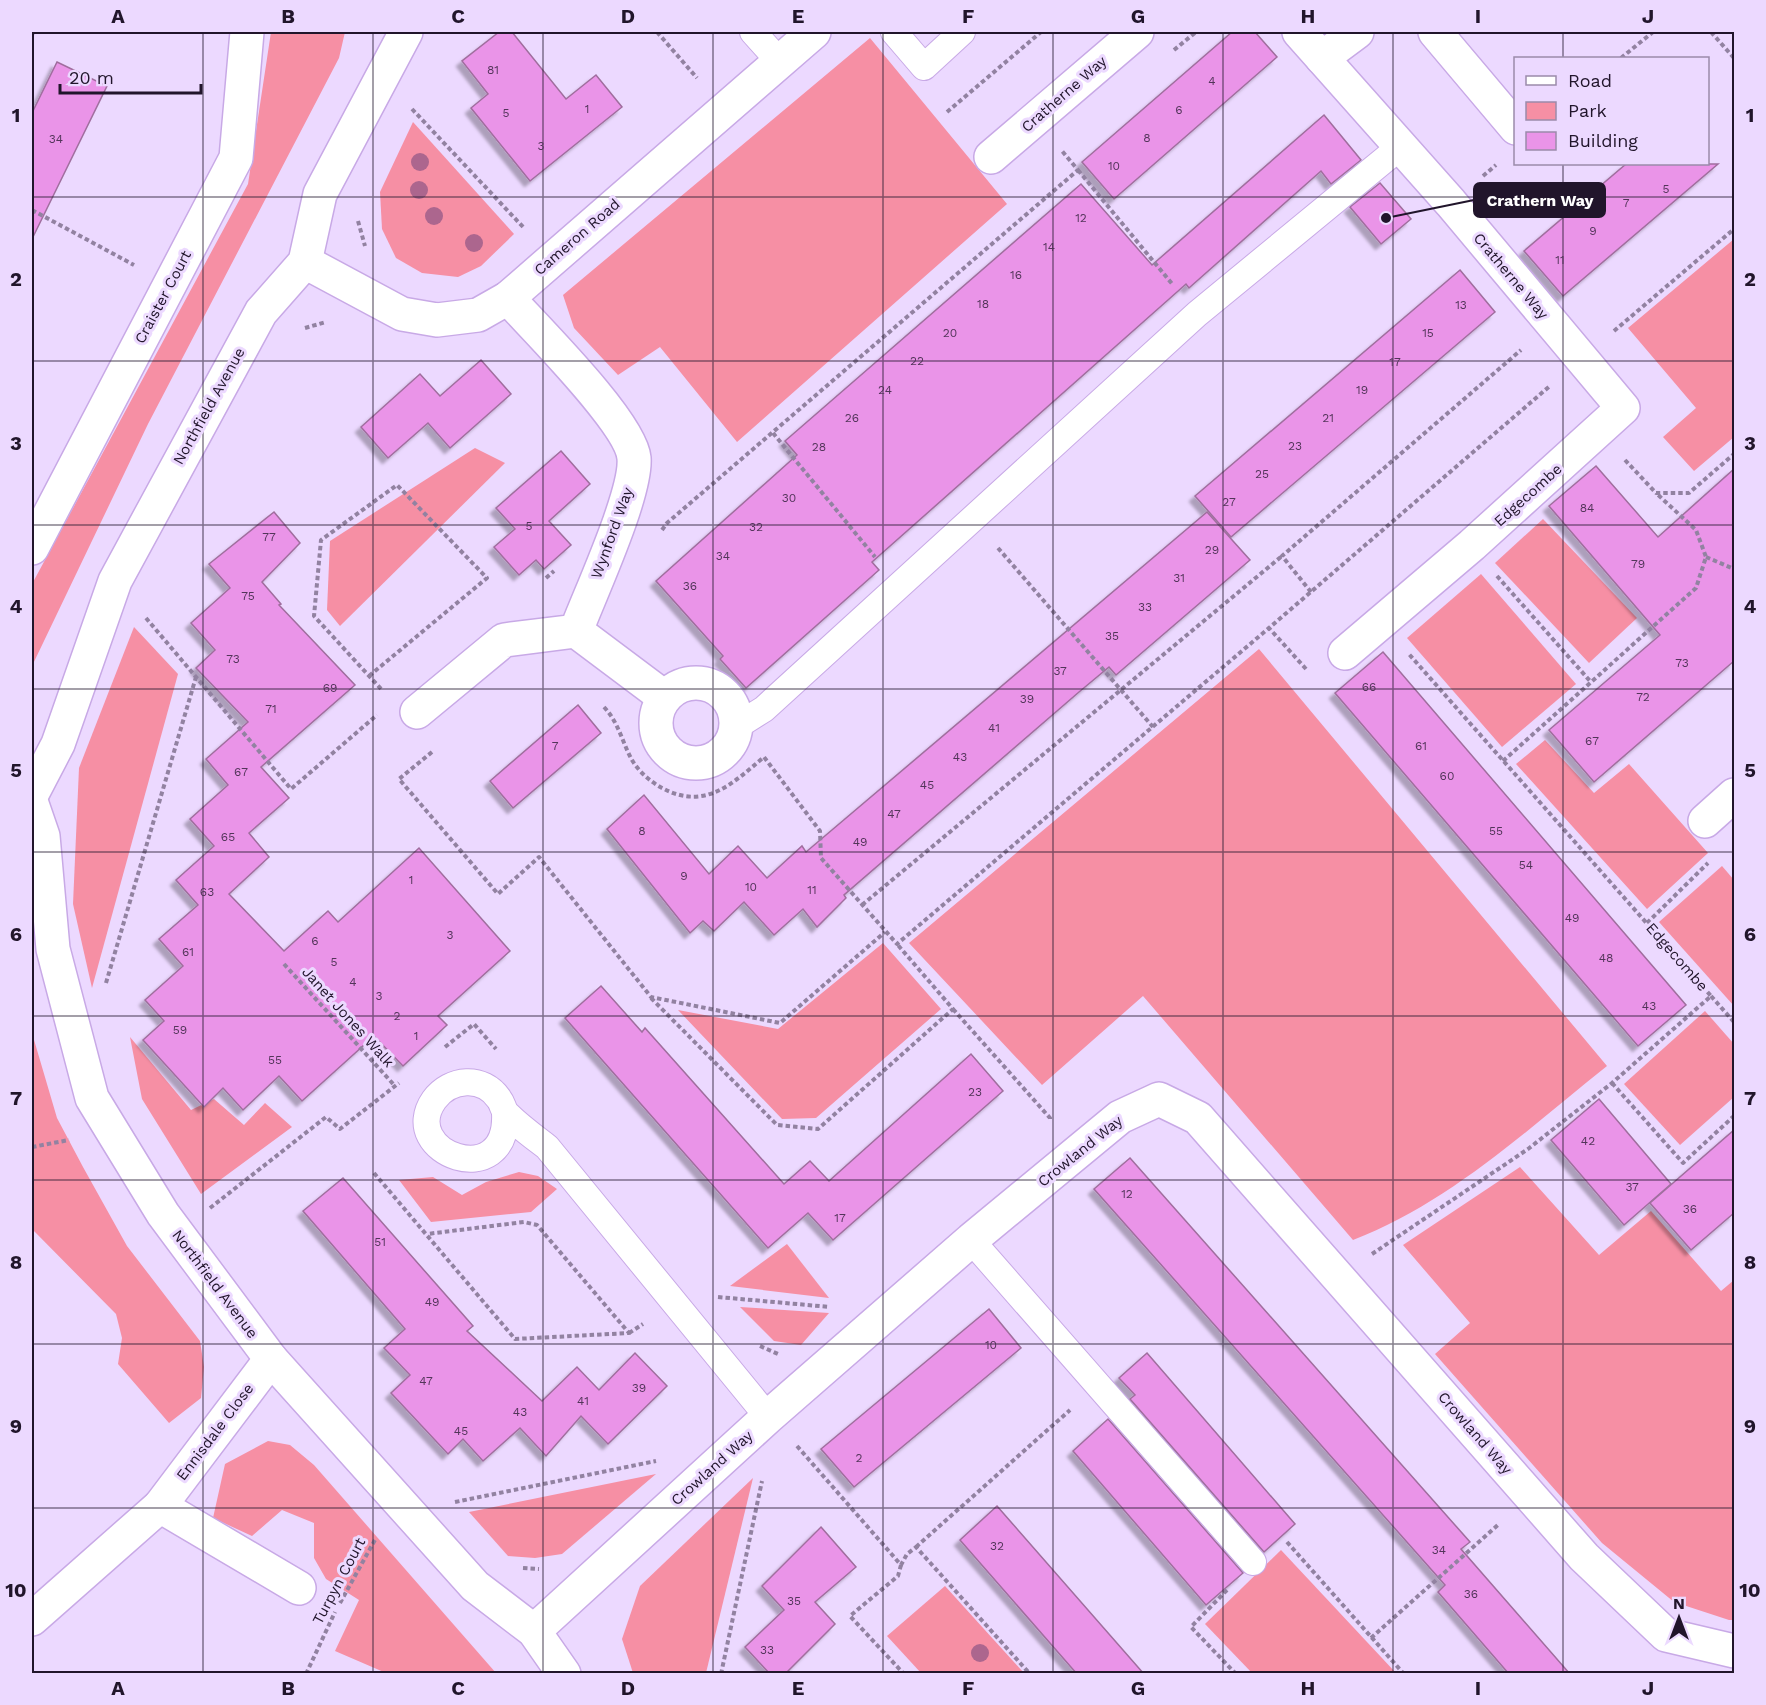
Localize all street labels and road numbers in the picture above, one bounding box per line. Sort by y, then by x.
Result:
street label: Cratherne Way [1018,52,1110,136]
street label: Cameron Road [530,195,624,279]
street label: Cratherne Way [1470,229,1552,323]
street label: Craister Court [131,247,195,347]
street label: Northfield Avenue [169,344,249,468]
street label: Edgecombe [1490,460,1566,530]
street label: Wynford Way [587,485,637,581]
street label: Edgecombe [1642,919,1712,995]
street label: Janet Jones Walk [298,963,398,1071]
street label: Crowland Way [1034,1111,1126,1191]
street label: Northfield Avenue [168,1226,262,1342]
street label: Ennisdale Close [173,1380,257,1484]
street label: Crowland Way [1434,1388,1516,1478]
street label: Crowland Way [667,1426,757,1509]
street label: Turpyn Court [309,1534,370,1627]

